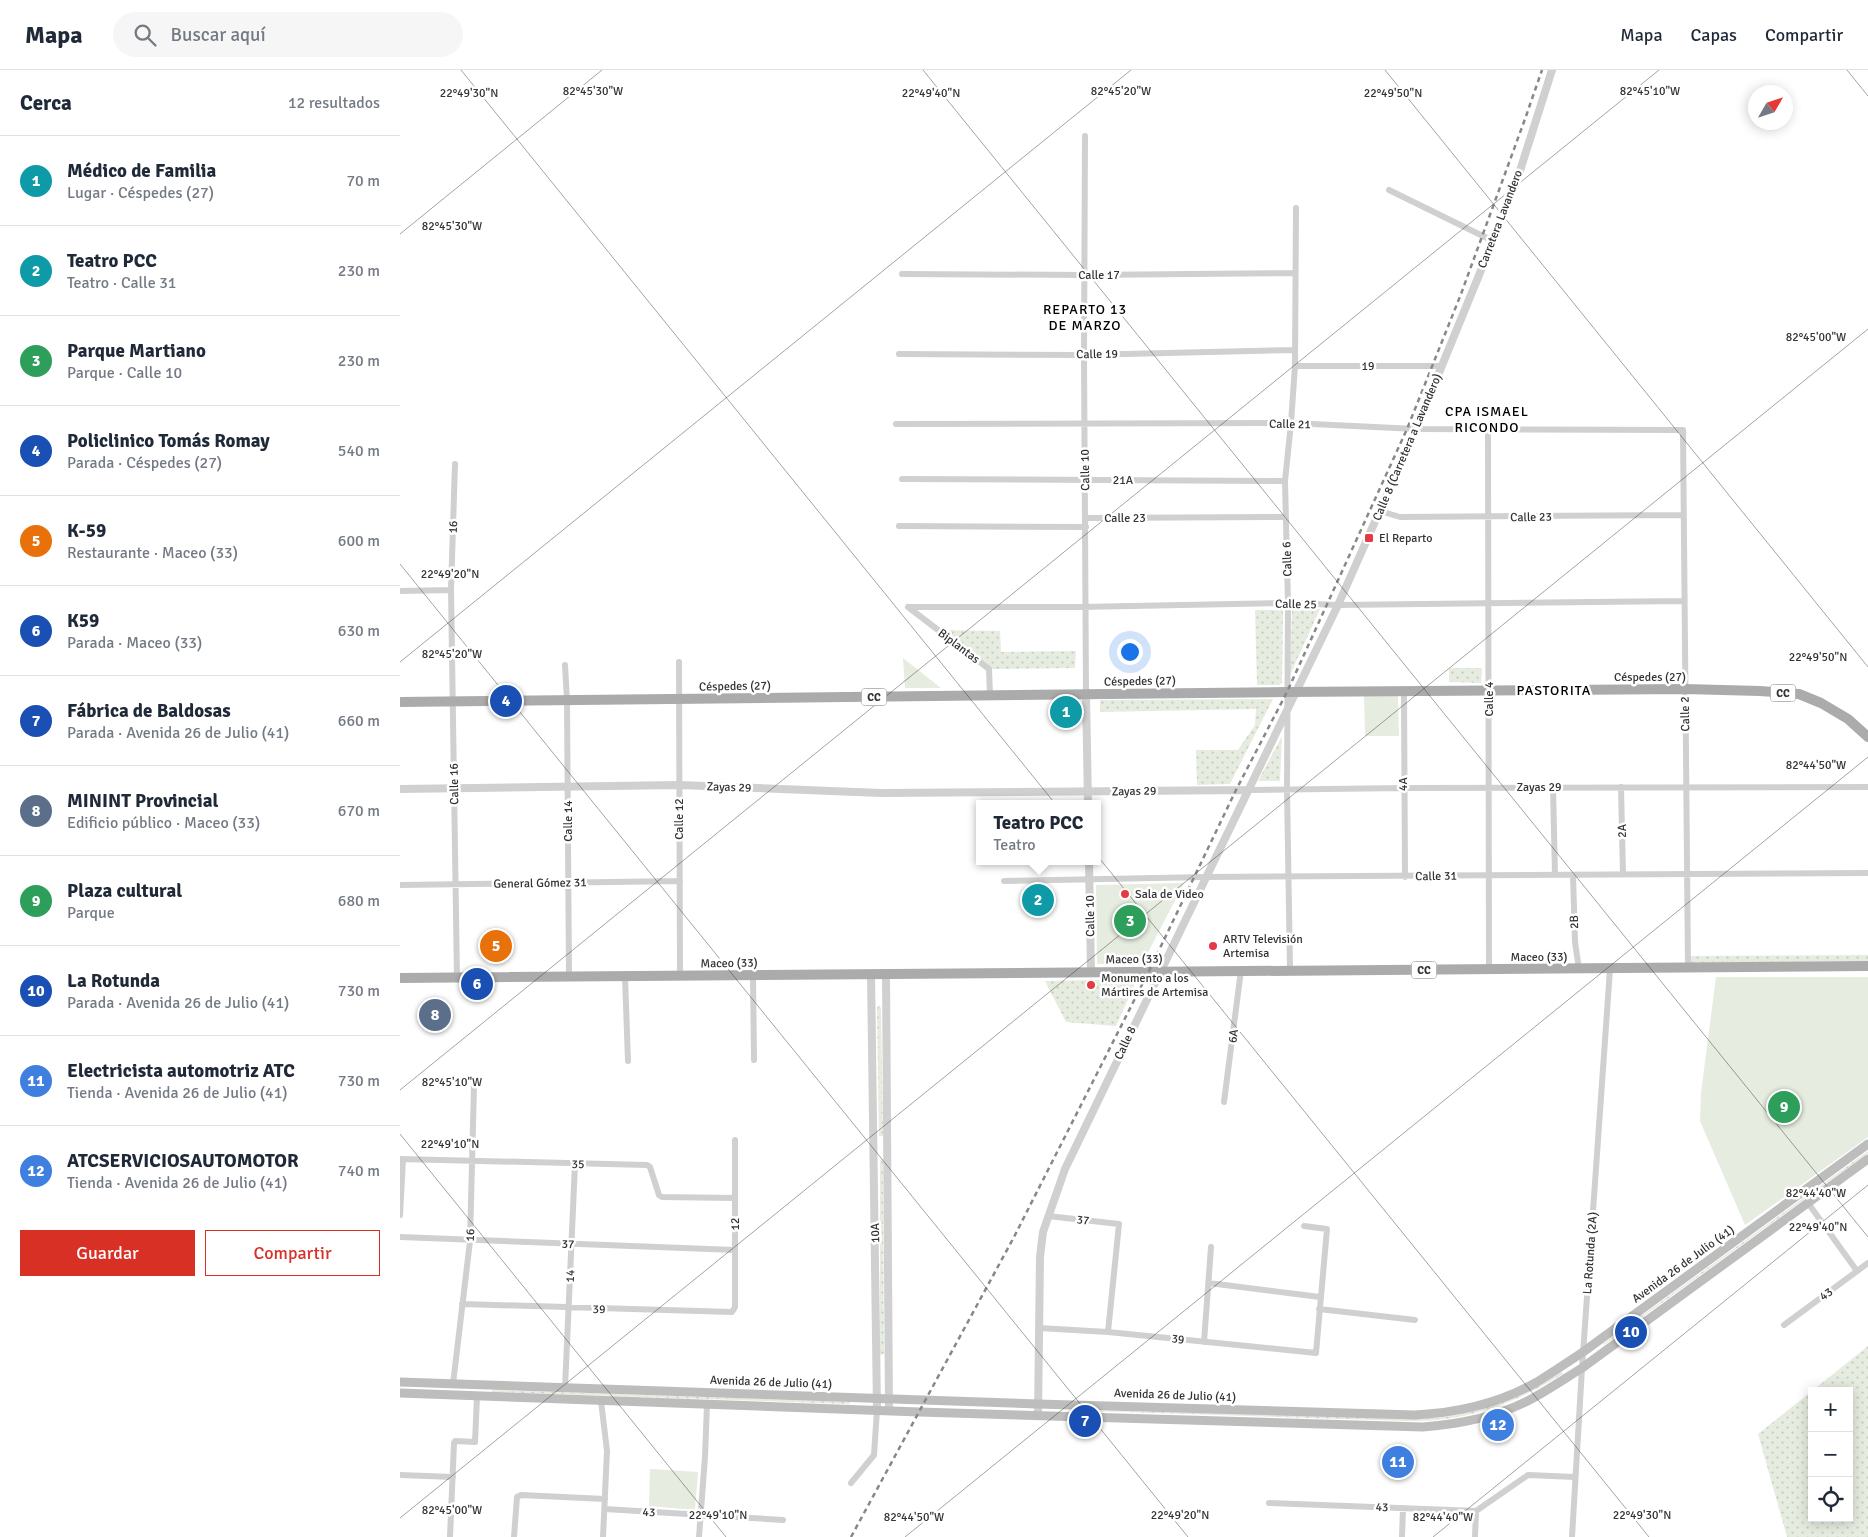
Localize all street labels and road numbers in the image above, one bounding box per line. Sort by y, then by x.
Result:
street label: Carretera Lavandero [1475,168,1526,270]
street label: Calle 17 [1078,268,1120,283]
street label: Calle 19 [1076,347,1118,362]
street label: 19 [1362,359,1374,374]
street label: Calle 8 (Carretera a Lavandero) [1370,371,1445,523]
street label: Calle 21 [1269,417,1311,432]
street label: Calle 10 [1078,449,1093,491]
street label: 21A [1113,473,1134,488]
street label: Calle 23 [1510,510,1552,525]
street label: Calle 23 [1104,511,1146,526]
street label: 16 [446,520,461,534]
street label: Calle 6 [1279,541,1296,577]
street label: Calle 25 [1275,597,1317,612]
street label: Biplantas [935,626,983,667]
street label: Céspedes (27) [1614,670,1686,685]
street label: Céspedes (27) [1104,673,1176,690]
street label: Céspedes (27) [699,678,771,695]
street label: Calle 4 [1482,681,1497,717]
road number: CC [1770,684,1796,702]
road number: CC [862,688,886,706]
street label: Calle 2 [1678,696,1693,732]
street label: Calle 16 [447,763,462,805]
street label: 4A [1396,776,1411,791]
street label: Zayas 29 [706,779,752,796]
street label: Zayas 29 [1517,780,1561,795]
street label: Zayas 29 [1111,784,1157,799]
street label: Calle 12 [672,798,687,840]
street label: Calle 14 [561,800,576,842]
street label: 2A [1615,823,1630,838]
street label: Calle 31 [1415,869,1457,884]
street label: General Gómez 31 [493,875,587,892]
street label: Calle 10 [1083,895,1098,937]
street label: 2B [1567,915,1582,929]
street label: Maceo (33) [1510,950,1568,965]
street label: Maceo (33) [1105,952,1163,967]
street label: Maceo (33) [700,956,758,971]
road number: CC [1412,962,1436,978]
street label: Calle 8 [1111,1024,1140,1062]
street label: 6A [1225,1028,1242,1044]
street label: 35 [571,1157,585,1172]
street label: La Rotunda (2A) [1580,1211,1601,1295]
street label: 37 [1076,1212,1090,1229]
street label: 12 [728,1218,743,1230]
street label: 10A [868,1222,883,1243]
street label: Avenida 26 de Julio (41) [1629,1222,1737,1306]
street label: 16 [463,1228,478,1242]
street label: 37 [561,1237,575,1252]
street label: 14 [563,1269,578,1283]
street label: 43 [1817,1285,1836,1304]
street label: 39 [592,1302,606,1317]
street label: 39 [1171,1331,1185,1348]
street label: Avenida 26 de Julio (41) [710,1373,832,1392]
street label: Avenida 26 de Julio (41) [1114,1386,1236,1405]
street label: 43 [1375,1500,1389,1515]
street label: 43 [642,1505,656,1520]

